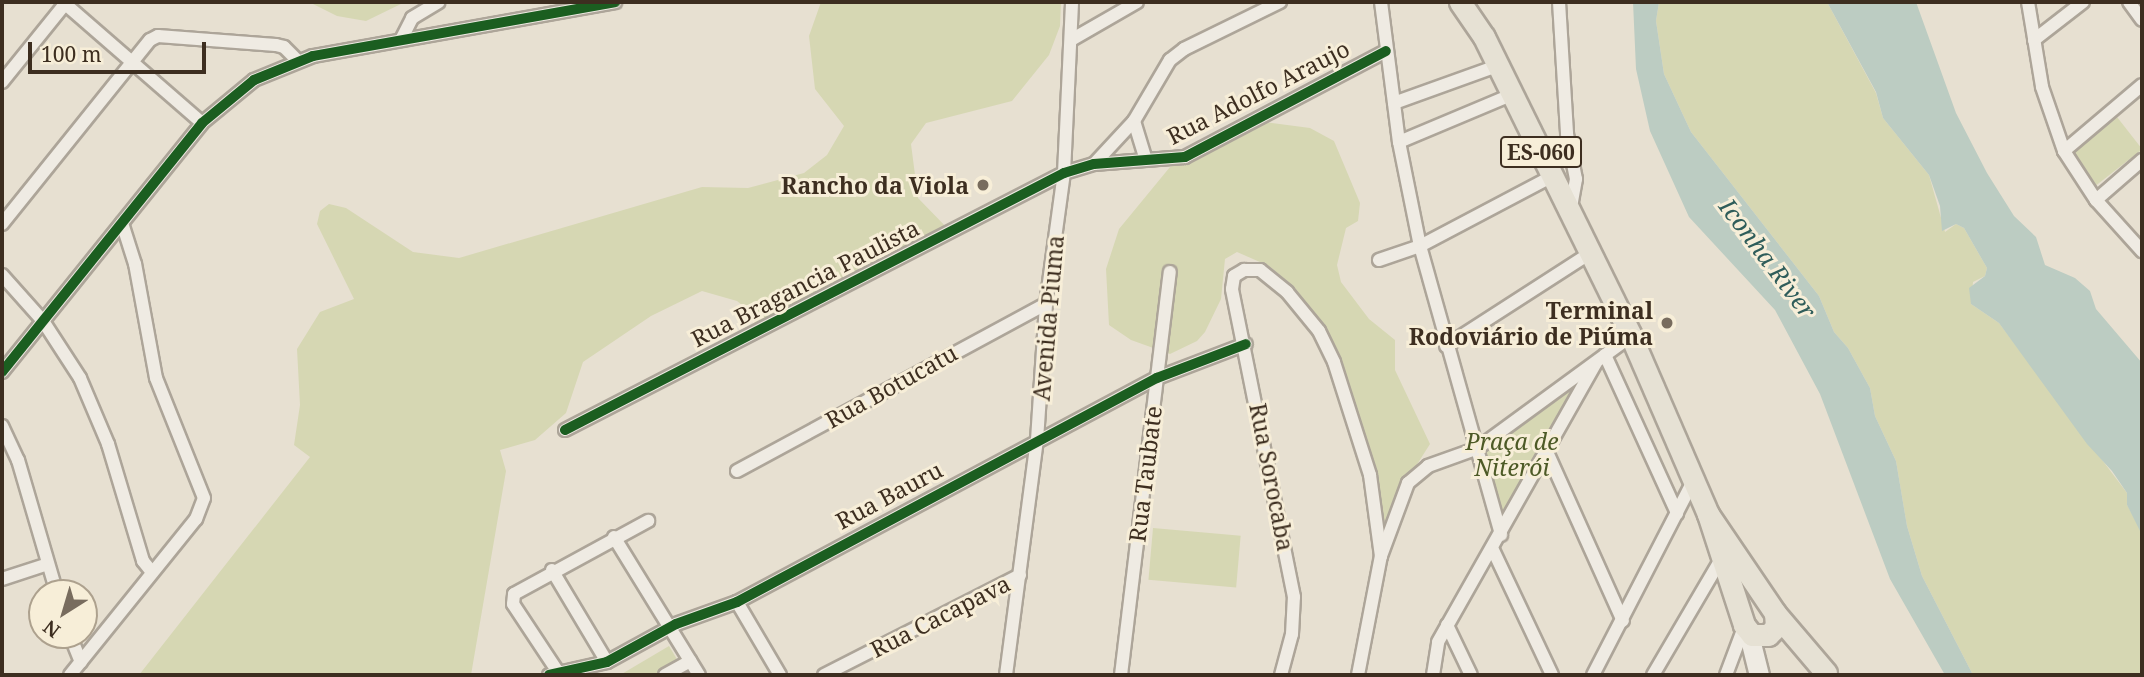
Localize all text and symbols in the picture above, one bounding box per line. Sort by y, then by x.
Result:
scale bar [32,28,210,72]
street label: Rua Adolfo Araujo [1162,34,1354,150]
text: 100 m [41,40,102,68]
road number: ES-060 [1499,134,1583,170]
place label: Rancho da Viola [781,171,969,199]
marker: Rancho da Viola [975,177,991,193]
water label: Iconha River [1714,192,1822,324]
street label: Rua Bragancia Paulista [686,213,924,353]
street label: Avenida Piuma [1027,234,1069,402]
place label: Terminal Rodoviário de Piúma [1409,296,1653,350]
marker: Terminal Rodoviário de Piúma [1659,315,1675,331]
street label: Rua Botucatu [820,338,962,434]
street label: Rua Sorocaba [1244,401,1300,553]
street label: Rua Taubate [1123,404,1167,544]
park label: Praça de Niterói [1465,427,1559,481]
street label: Rua Bauru [831,455,947,535]
street label: Rua Cacapava [865,569,1015,663]
north arrow [28,579,98,649]
text: N [38,614,65,644]

